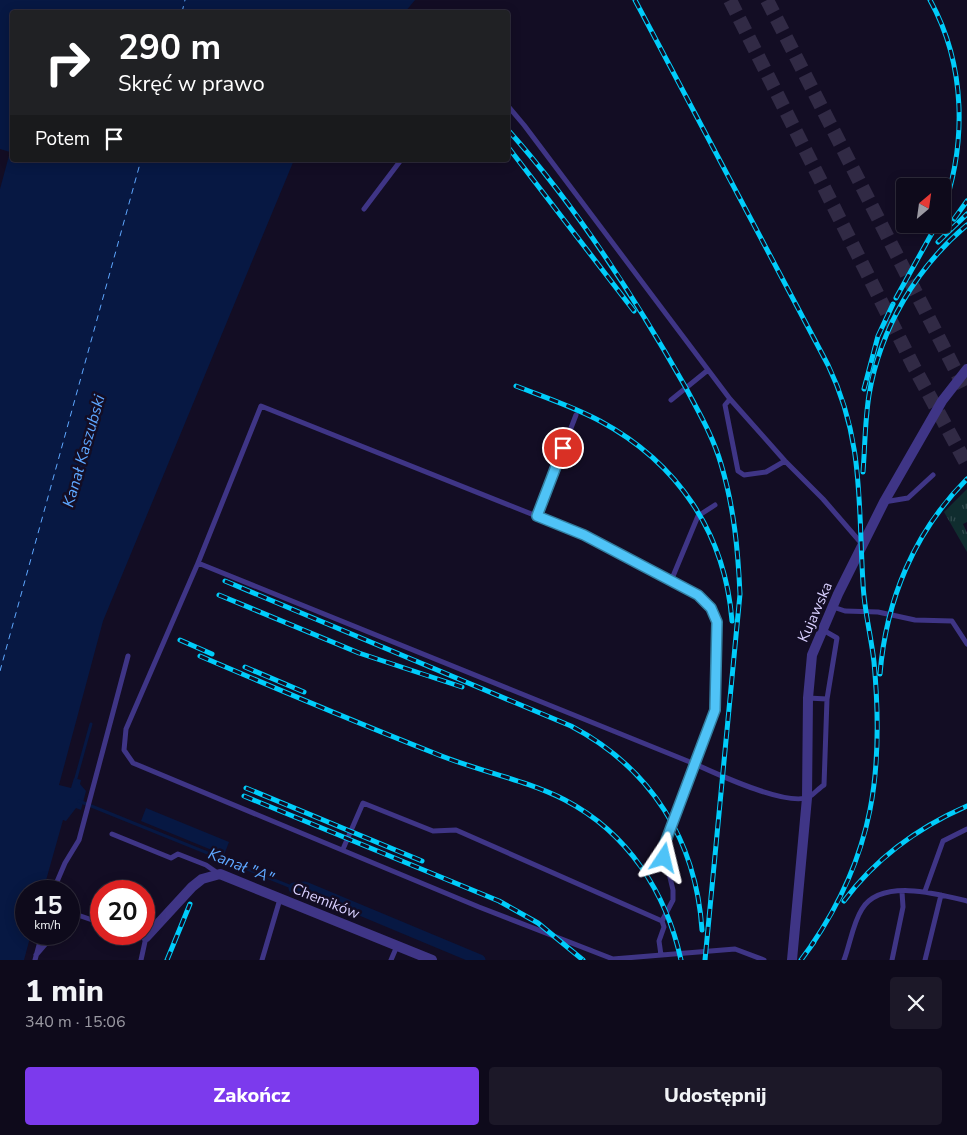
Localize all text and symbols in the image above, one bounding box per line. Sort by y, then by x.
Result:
text: 290 m [118,24,221,71]
icon: right [35,30,100,95]
text: Skręć w prawo [118,69,265,99]
icon: arrive [100,125,128,153]
text: Potem [35,126,90,152]
north arrow [896,178,951,232]
map controls [896,178,951,233]
water label: Kanał Kaszubski [57,392,111,510]
pin [542,427,584,469]
icon: arrive [549,434,577,462]
street label: Kujawska [793,579,837,645]
position arrow [637,831,689,883]
water label: Kanał "A" [205,843,278,889]
street label: Chemików [289,878,363,924]
speed limit sign: 20 [90,880,155,945]
text: 15 [32,889,63,923]
text: km/h [34,917,61,933]
text: 1 min [25,971,104,1012]
button: close [890,977,942,1029]
text: 340 m · 15:06 [25,1011,126,1033]
button: Zakończ [25,1067,479,1125]
button: Udostępnij [489,1067,942,1125]

